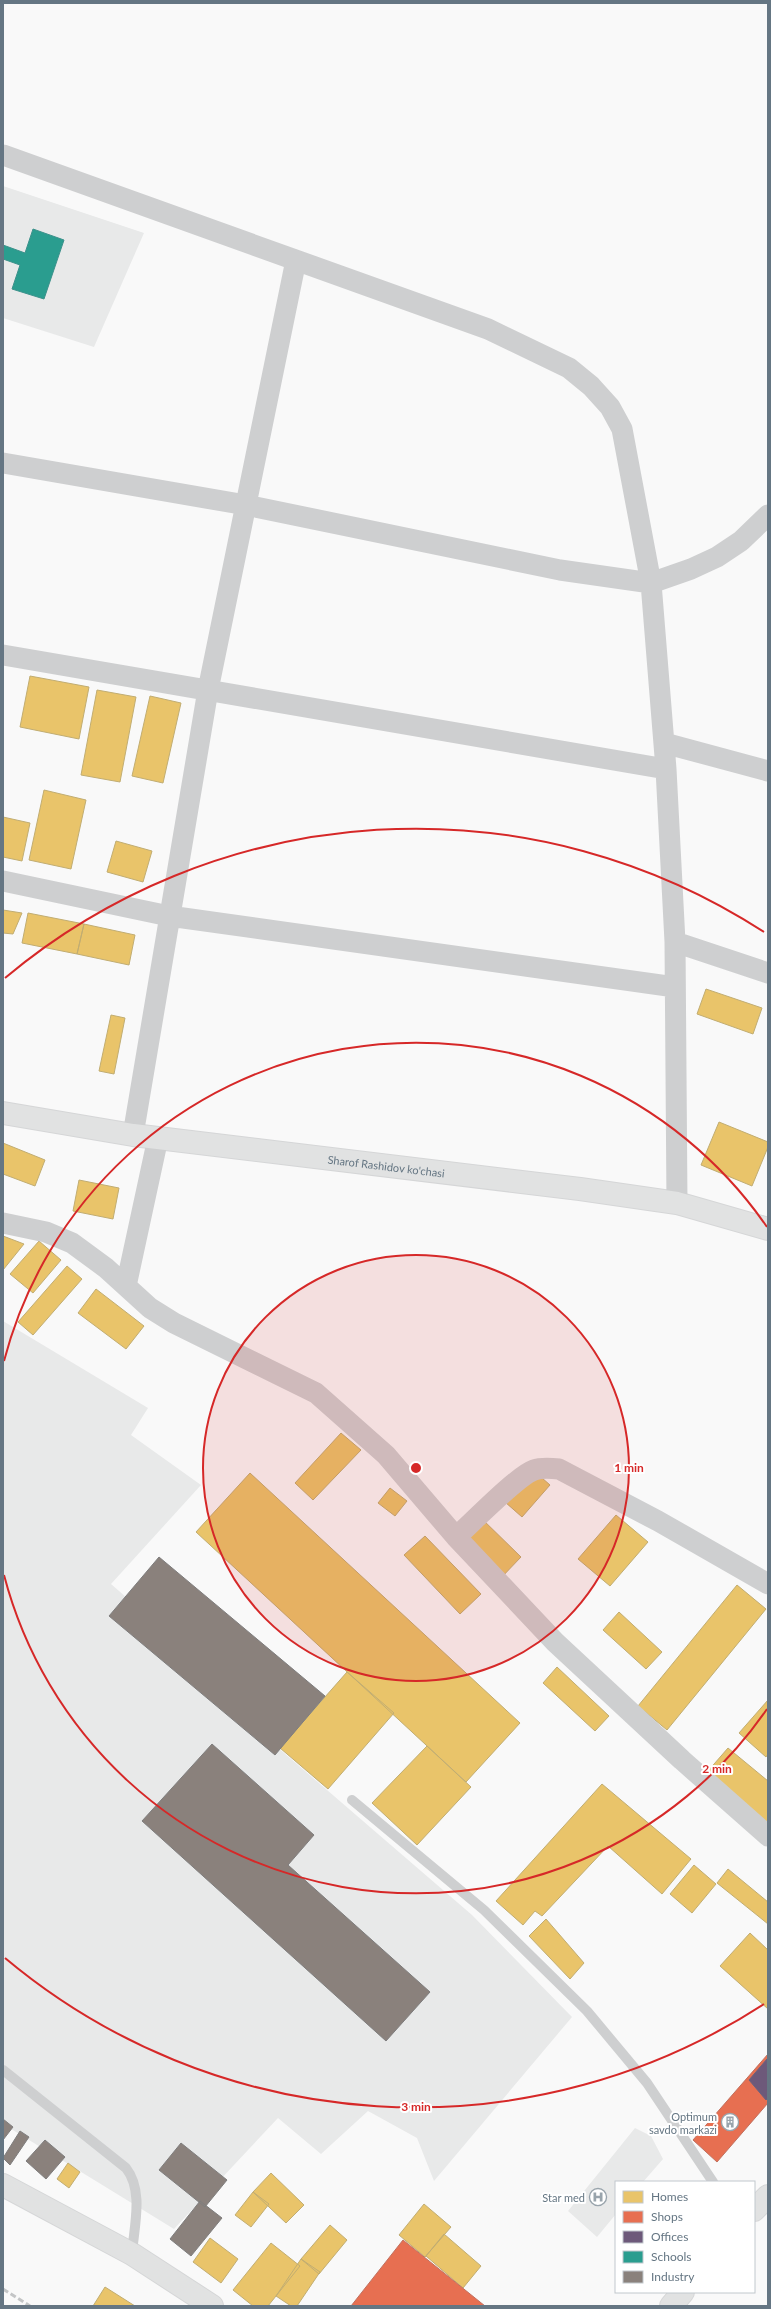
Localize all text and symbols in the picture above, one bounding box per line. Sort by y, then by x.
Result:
street label: Sharof Rashidov ko'chasi [327,1152,446,1179]
text: 1 min [614,1460,644,1475]
centre of rings [409,1461,423,1475]
text: 2 min [702,1761,732,1776]
text: 3 min [401,2099,431,2114]
place label: Optimum savdo markazi [649,2110,717,2136]
building icon: Optimum savdo markazi [720,2112,740,2132]
legend [615,2181,755,2293]
hospital icon: Star med [588,2187,608,2207]
text: Homes [651,2189,688,2204]
place label: Star med [542,2191,585,2204]
text: Shops [651,2209,683,2224]
text: Offices [651,2229,688,2244]
text: Schools [651,2249,692,2264]
text: Industry [651,2269,695,2284]

